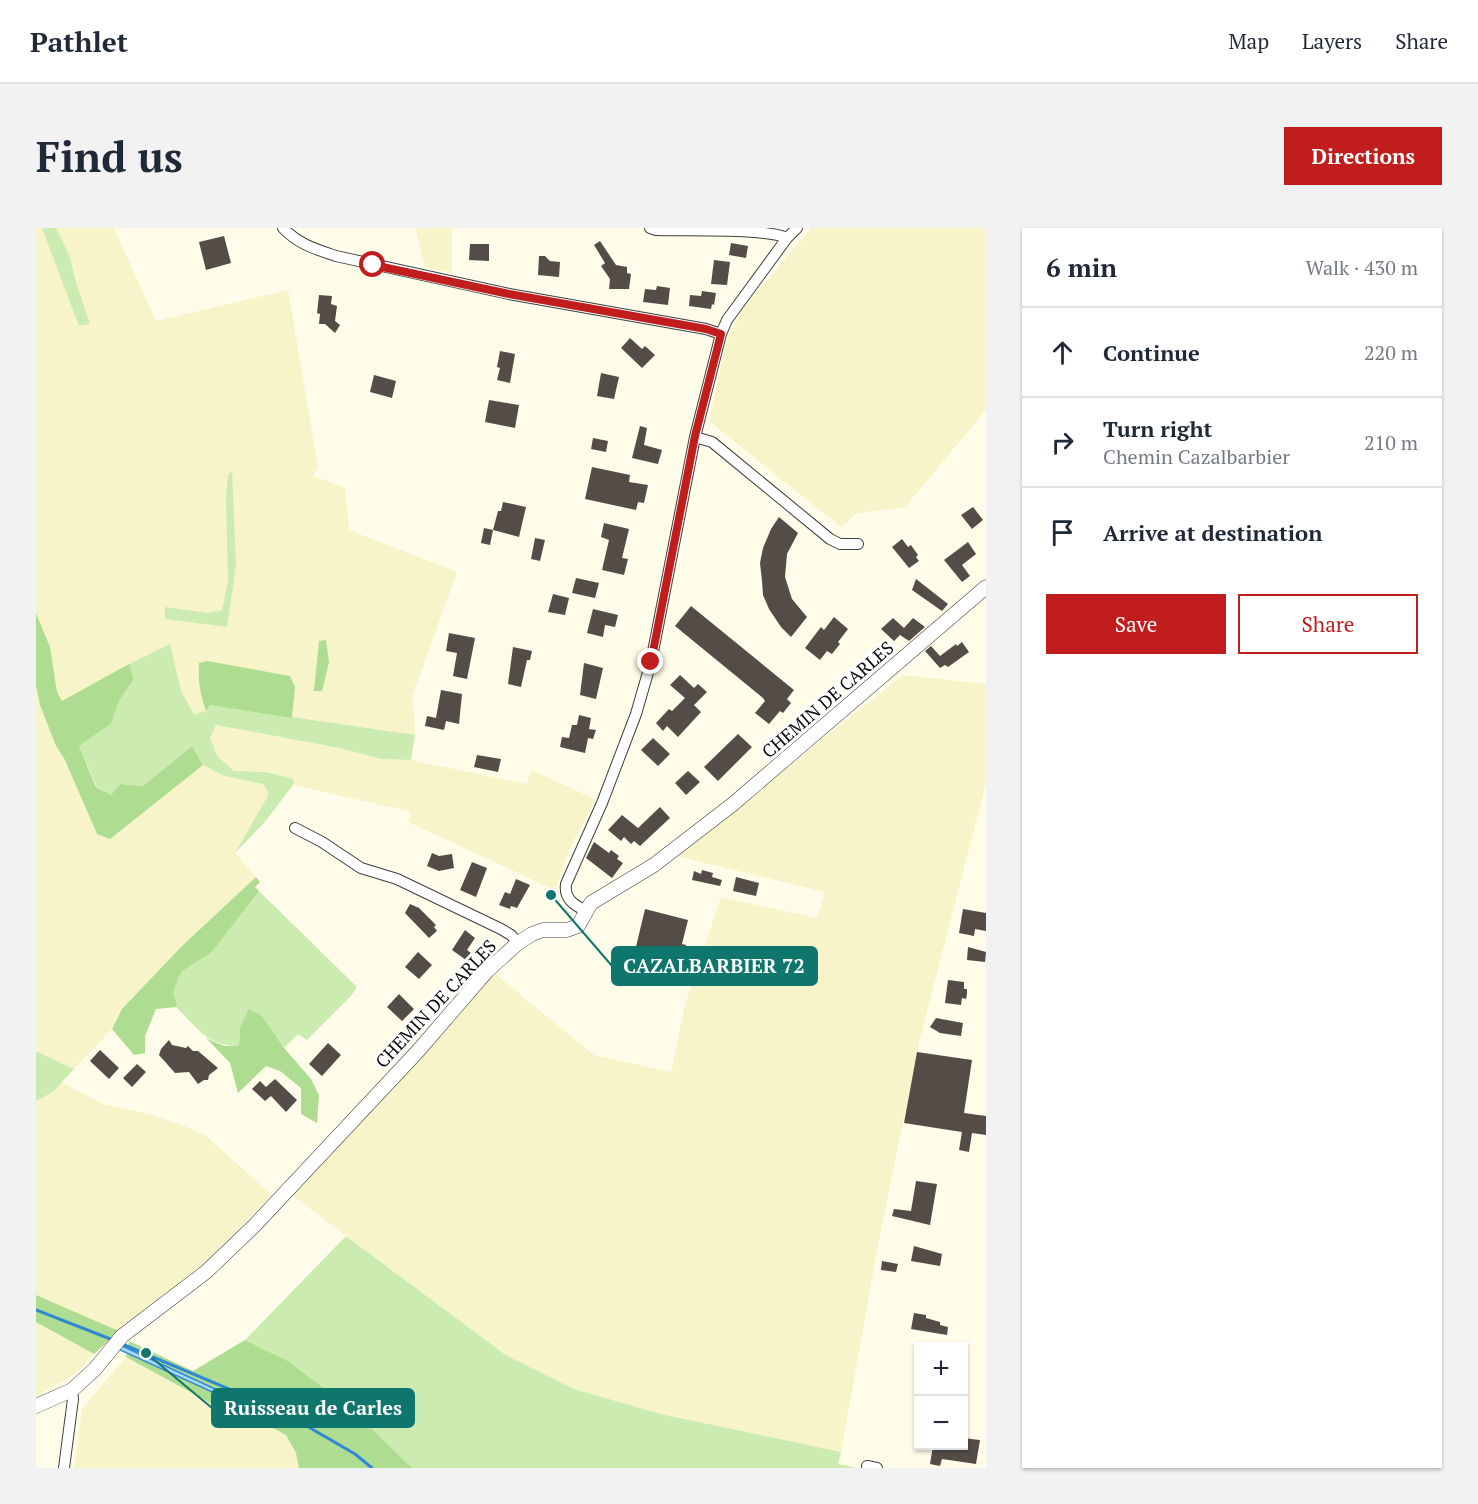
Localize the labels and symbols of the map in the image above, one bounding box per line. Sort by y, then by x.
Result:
route start [359,251,385,277]
street label: CHEMIN DE CARLES [756,635,898,763]
route end [637,648,663,674]
street label: CHEMIN DE CARLES [369,934,501,1073]
callout: CAZALBARBIER 72 [612,947,817,985]
text: CAZALBARBIER 72 [623,952,805,979]
callout: Ruisseau de Carles [212,1389,414,1427]
text: Ruisseau de Carles [224,1394,402,1421]

